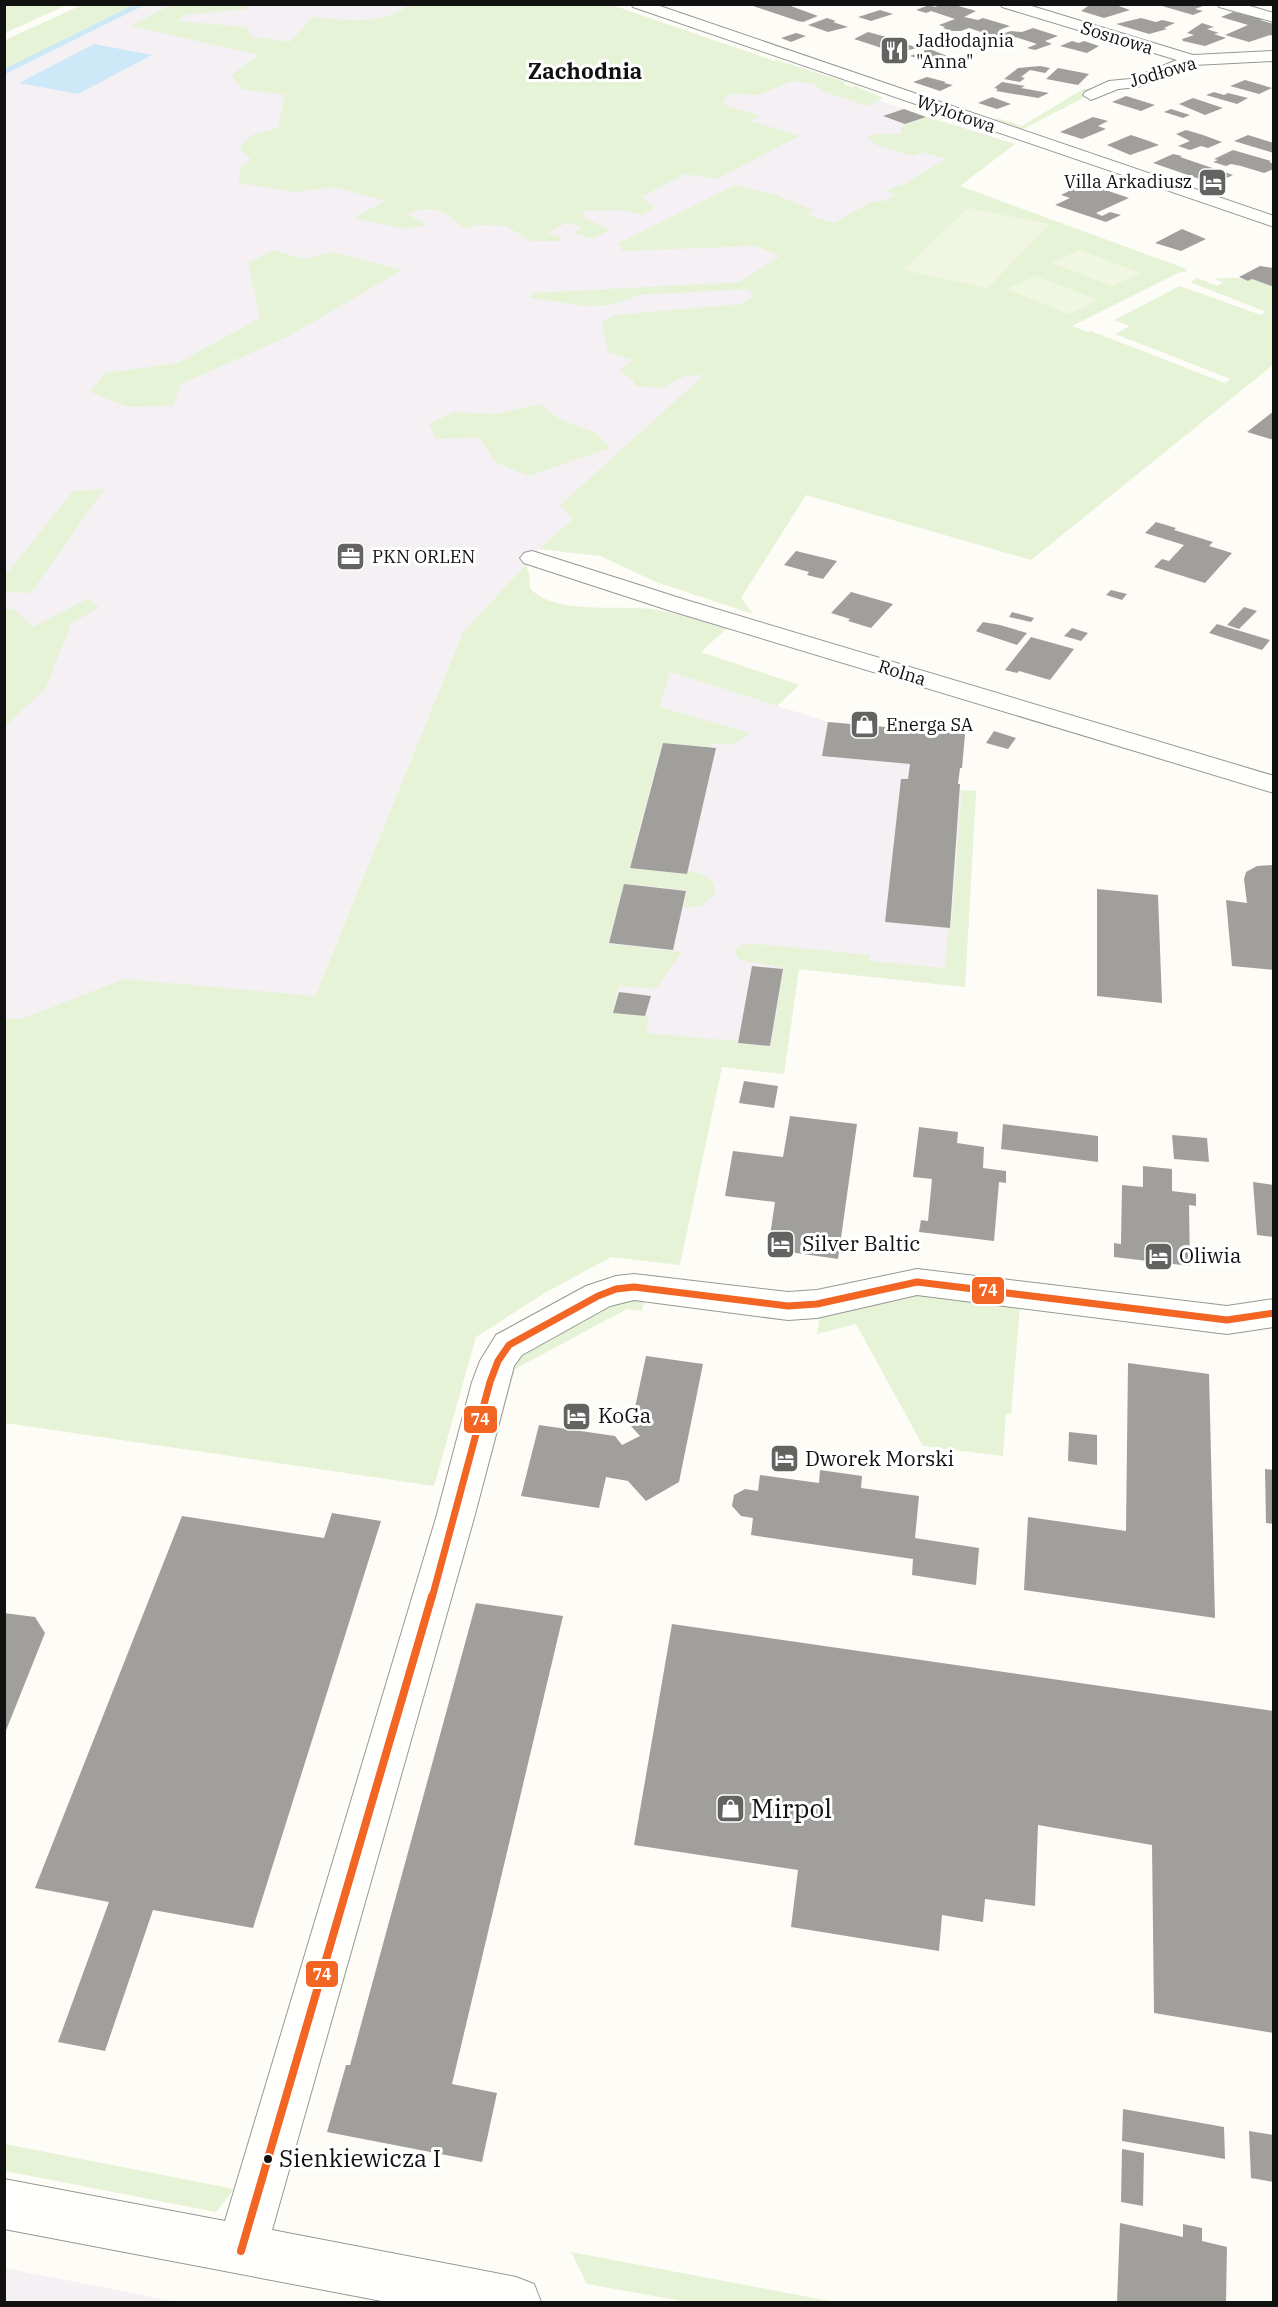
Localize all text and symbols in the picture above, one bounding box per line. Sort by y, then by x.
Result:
street label: Sosnowa [1078,16,1156,59]
place label: Jadłodajnia "Anna" [916,29,1014,73]
restaurant icon: Jadłodajnia "Anna" [879,35,911,67]
street label: Jodłowa [1127,51,1199,92]
district label: Zachodnia [528,56,642,85]
street label: Wylotowa [913,89,999,138]
hotel icon: Villa Arkadiusz [1197,166,1229,198]
place label: Villa Arkadiusz [1064,170,1192,193]
office icon: PKN ORLEN [335,541,367,573]
place label: PKN ORLEN [372,545,475,568]
street label: Rolna [875,654,929,691]
shop icon: Energa SA [849,709,881,741]
place label: Energa SA [886,713,974,736]
hotel icon: Silver Baltic [765,1228,797,1260]
place label: Silver Baltic [802,1229,920,1257]
hotel icon: Oliwia [1142,1240,1174,1272]
place label: Oliwia [1179,1241,1241,1269]
line badge: 74 [971,1276,1005,1305]
text: 74 [978,1280,998,1300]
hotel icon: KoGa [561,1400,593,1432]
place label: KoGa [598,1401,651,1429]
line badge: 74 [463,1405,498,1434]
text: 74 [470,1409,490,1429]
hotel icon: Dworek Morski [768,1443,800,1475]
place label: Dworek Morski [805,1444,954,1472]
place label: Mirpol [751,1791,832,1825]
shop icon: Mirpol [714,1793,746,1825]
line badge: 74 [305,1960,339,1988]
text: 74 [312,1964,332,1984]
place label: Sienkiewicza I [279,2142,441,2174]
marker: Sienkiewicza I [262,2153,274,2165]

